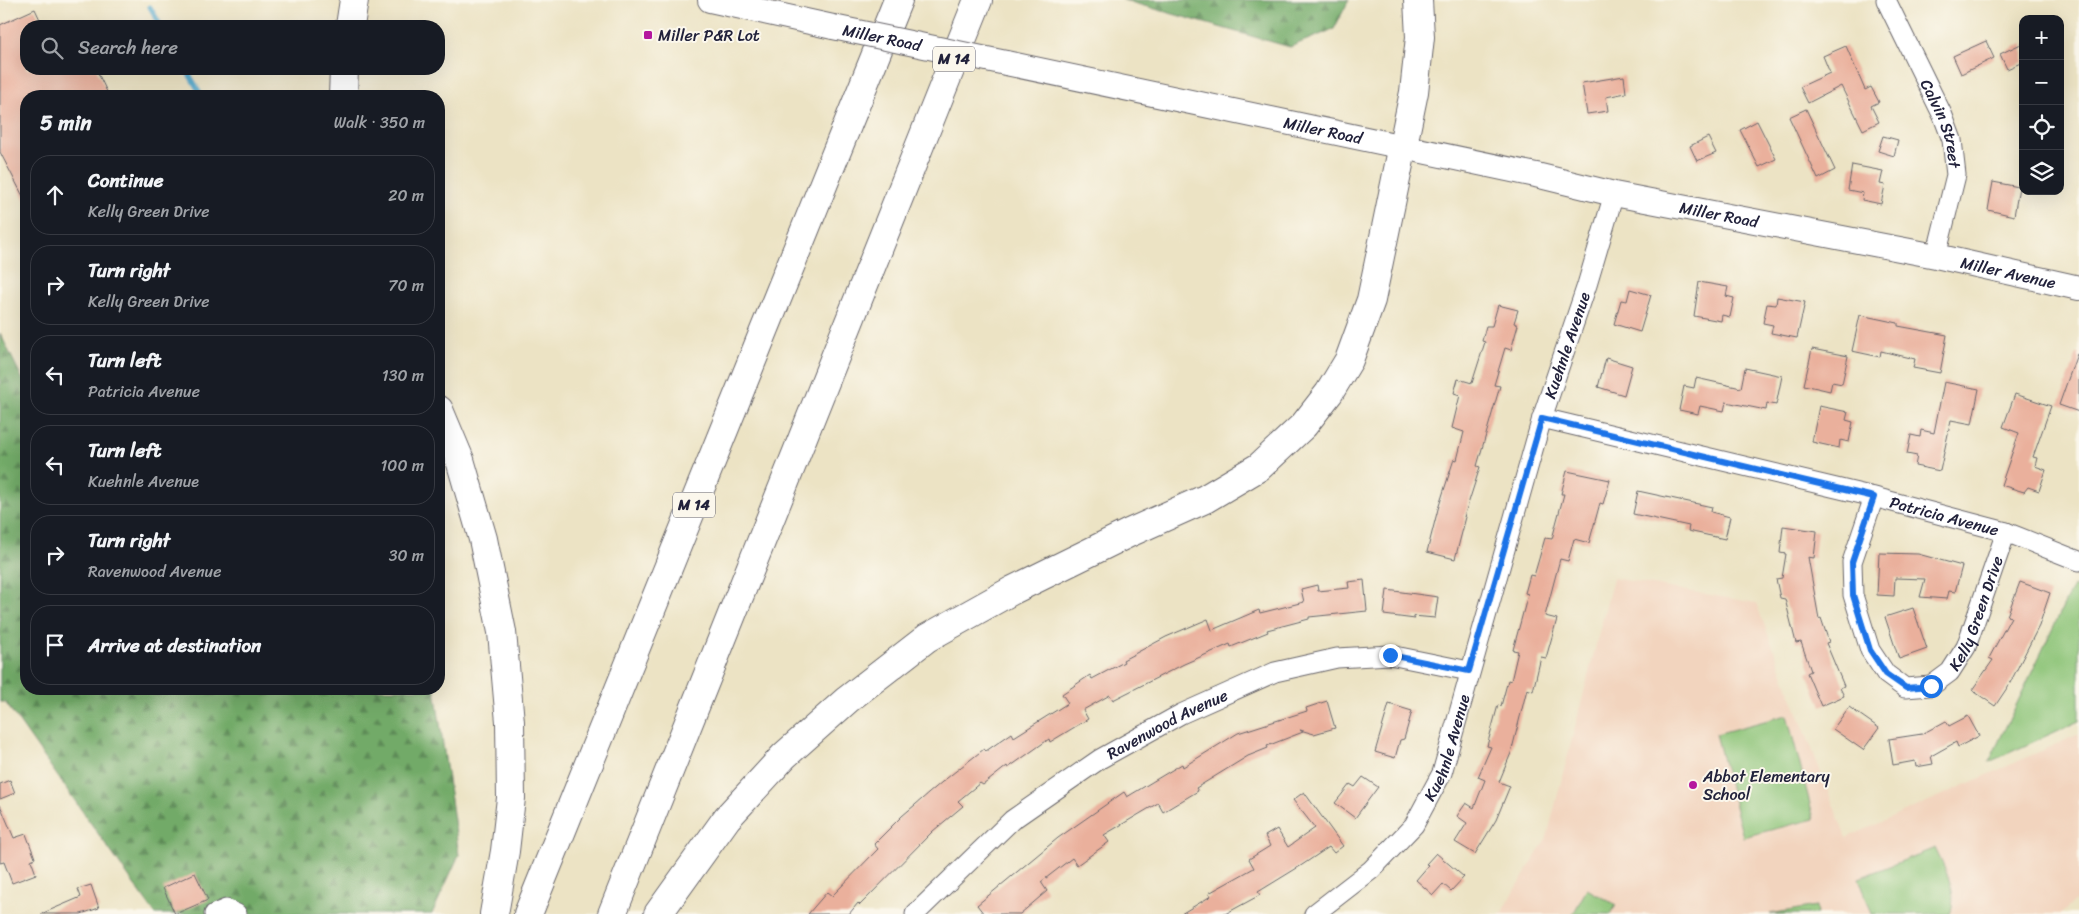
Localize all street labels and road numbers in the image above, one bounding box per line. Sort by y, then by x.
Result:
street label: Miller Road [840,15,925,60]
road number: M 14 [933,46,975,72]
street label: Calvin Street [1912,74,1969,170]
street label: Miller Road [1281,108,1366,153]
street label: Miller Road [1677,193,1762,237]
street label: Miller Avenue [1958,248,2059,297]
street label: Kuehnle Avenue [1536,288,1599,403]
street label: Patricia Avenue [1886,488,2002,544]
road number: M 14 [673,492,715,518]
street label: Kelly Green Drive [1940,552,2012,677]
street label: Ravenwood Avenue [1101,681,1233,768]
street label: Kuehnle Avenue [1416,691,1479,806]

